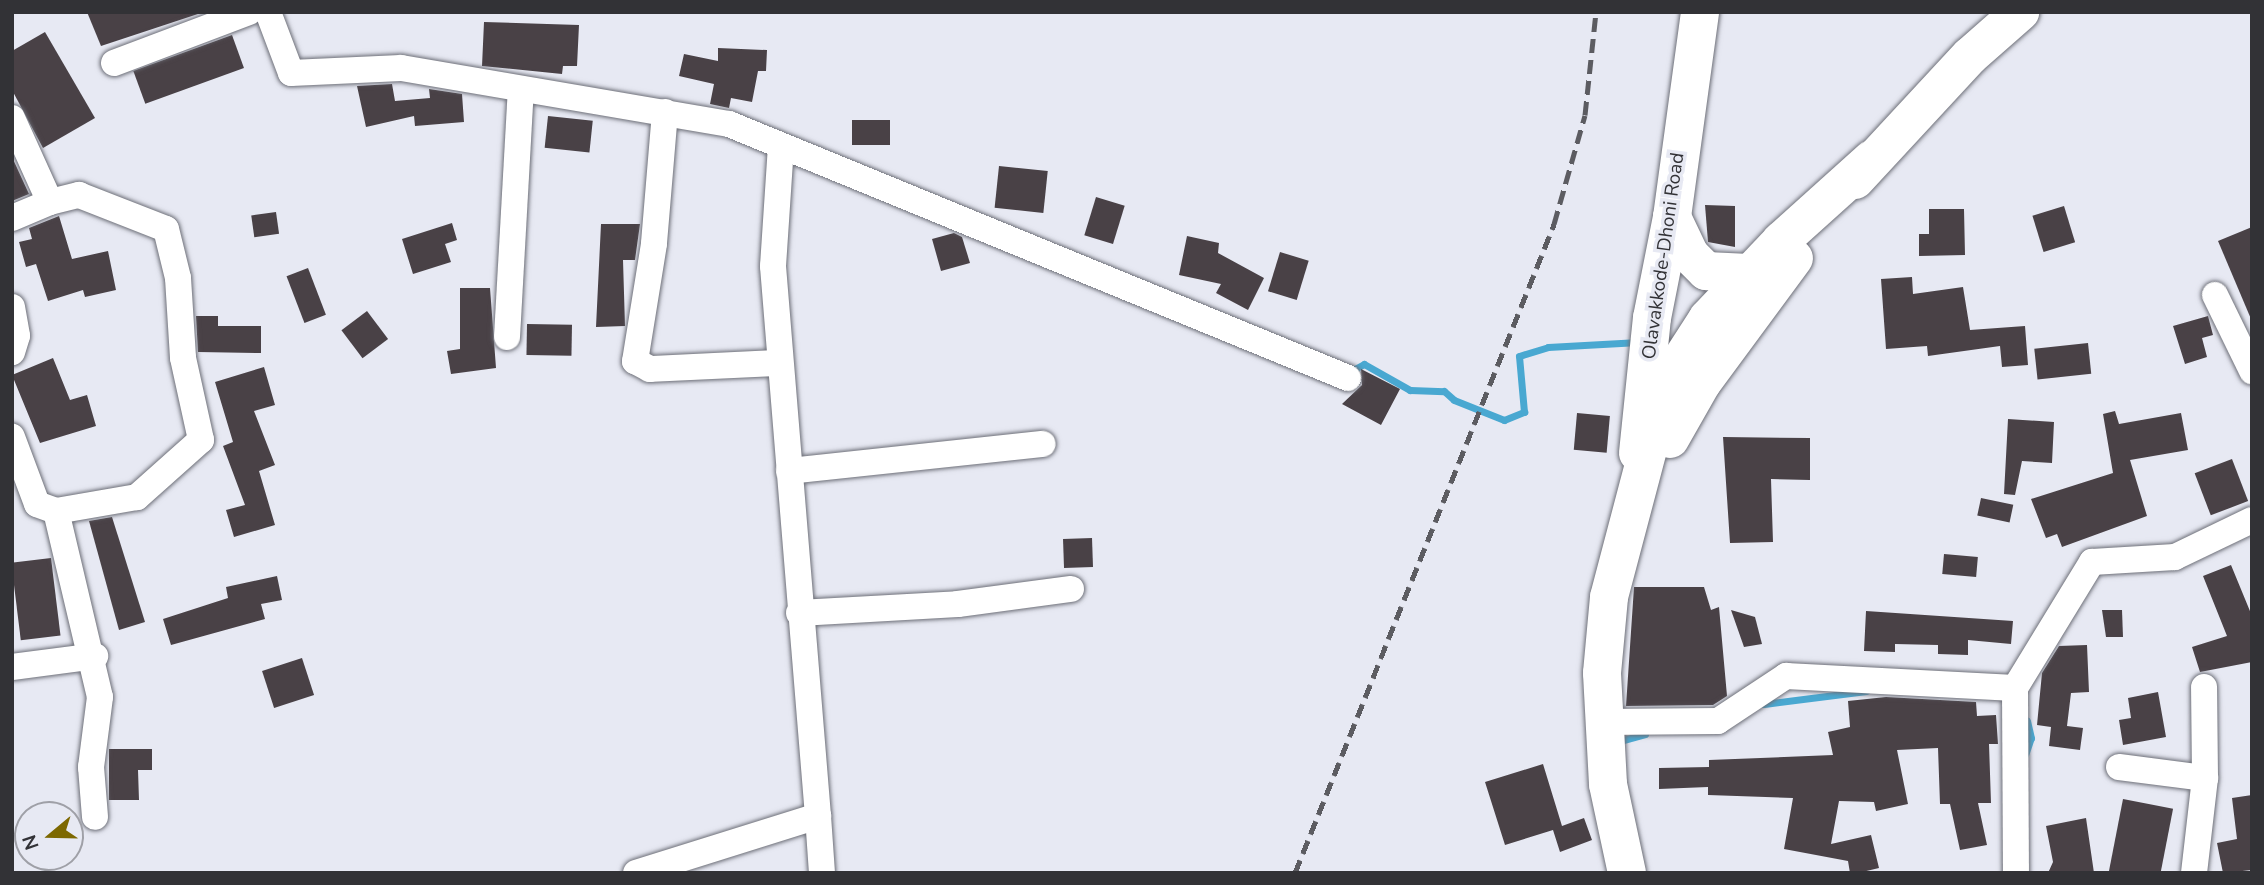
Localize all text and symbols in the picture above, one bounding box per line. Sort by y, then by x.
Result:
street label: Olavakkode-Dhoni Road [1638,151,1690,361]
north arrow [14,801,84,871]
text: N [16,831,46,853]

